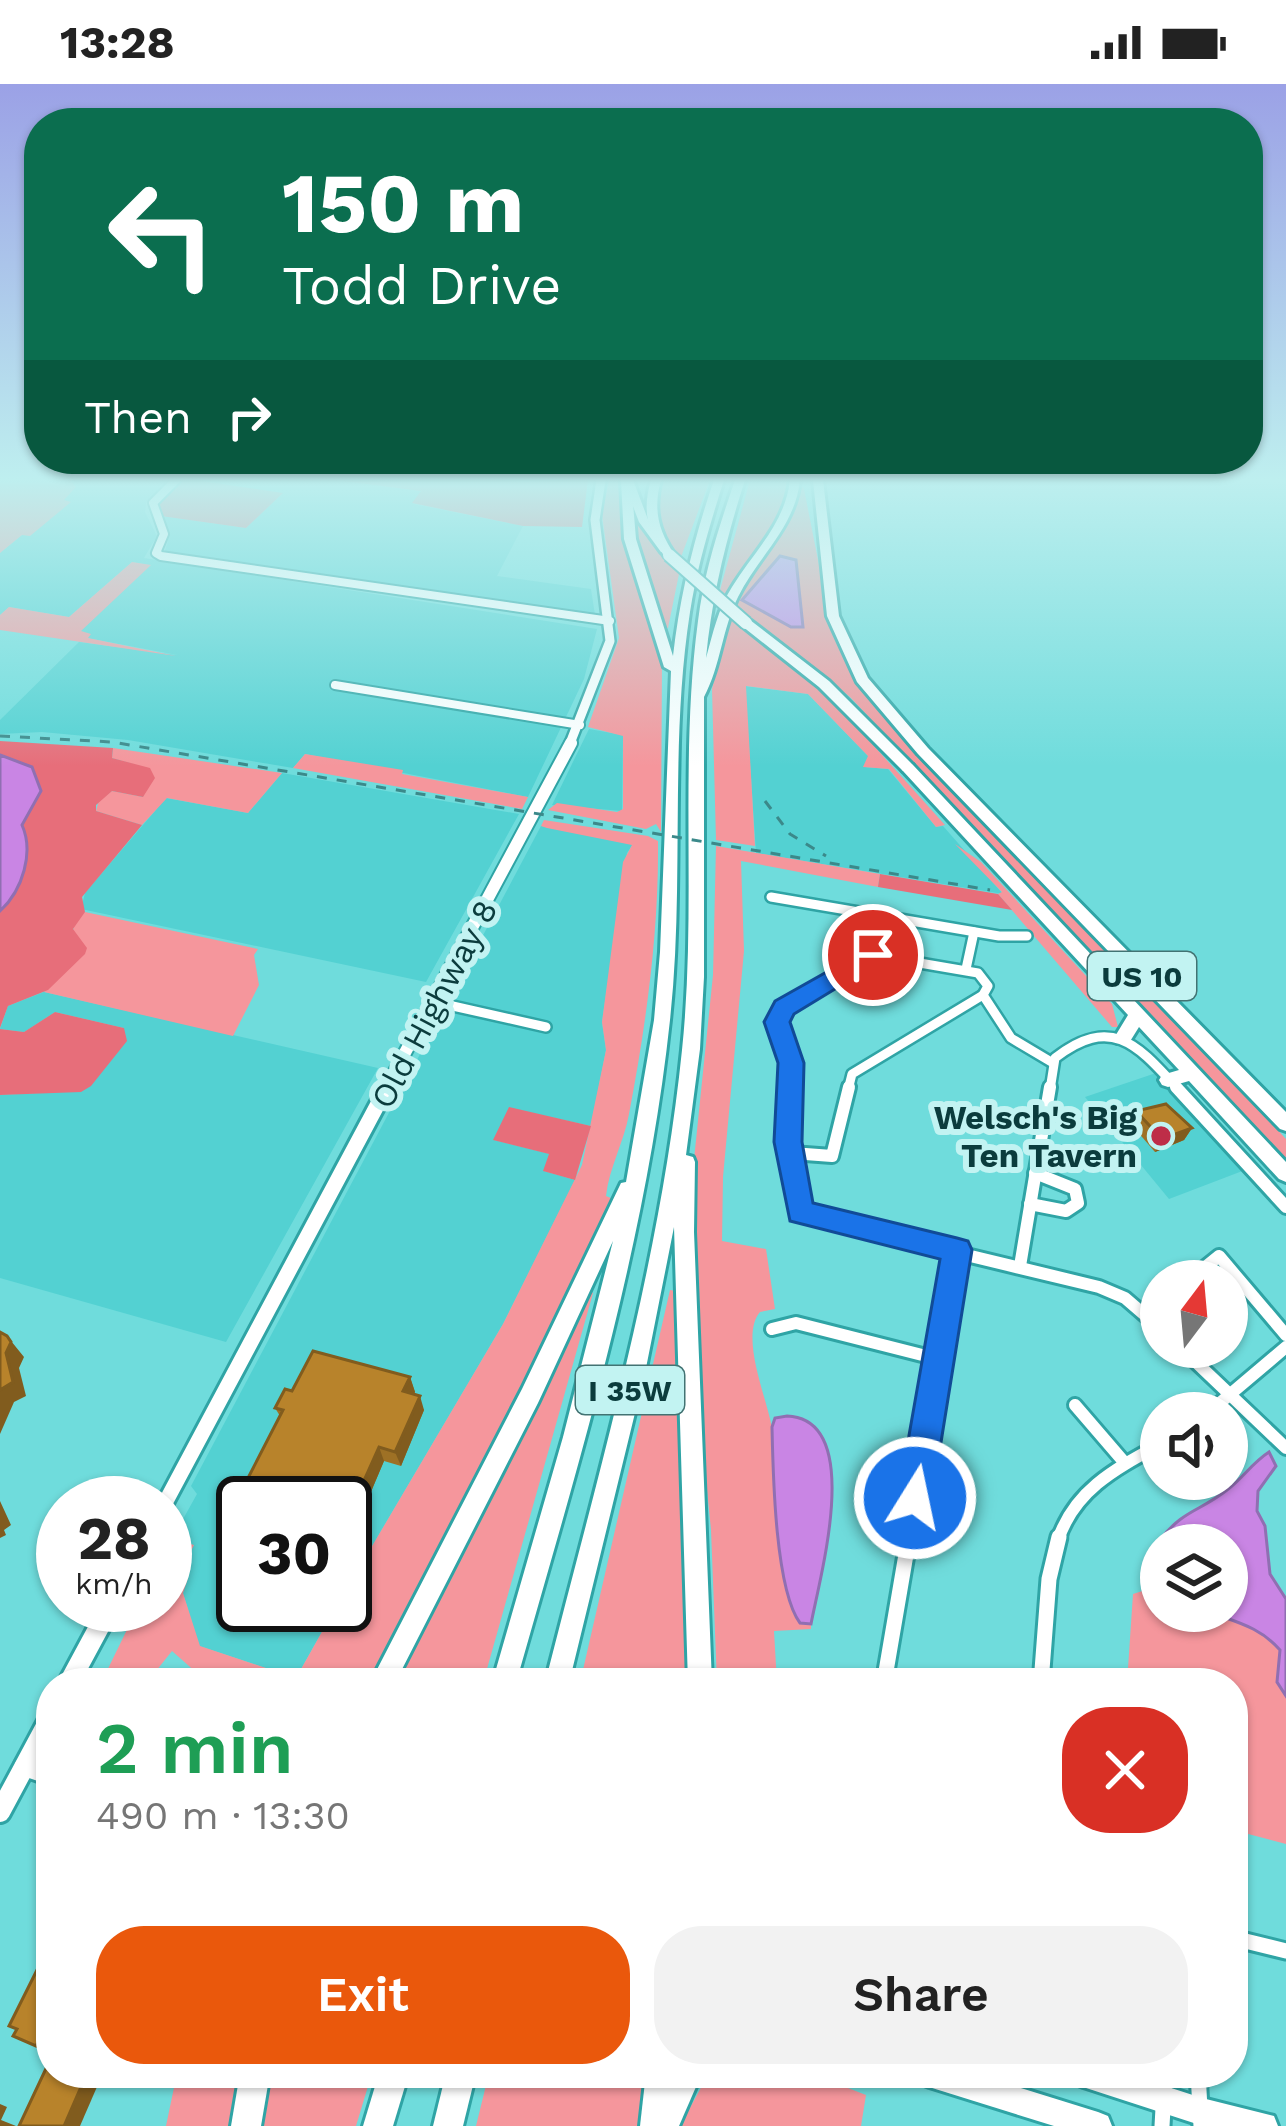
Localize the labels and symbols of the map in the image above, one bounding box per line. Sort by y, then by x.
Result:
street label: Old Highway 8 [363,893,505,1115]
pin [822,904,924,1006]
road number: US 10 [1088,952,1196,1000]
place label: Welsch's Big Ten Tavern [934,1098,1138,1175]
marker: Welsch's Big Ten Tavern [1148,1123,1174,1149]
north arrow [1140,1260,1248,1368]
road number: I 35W [576,1366,684,1414]
position arrow [852,1435,978,1561]
speed limit sign: 30 [216,1476,372,1632]

